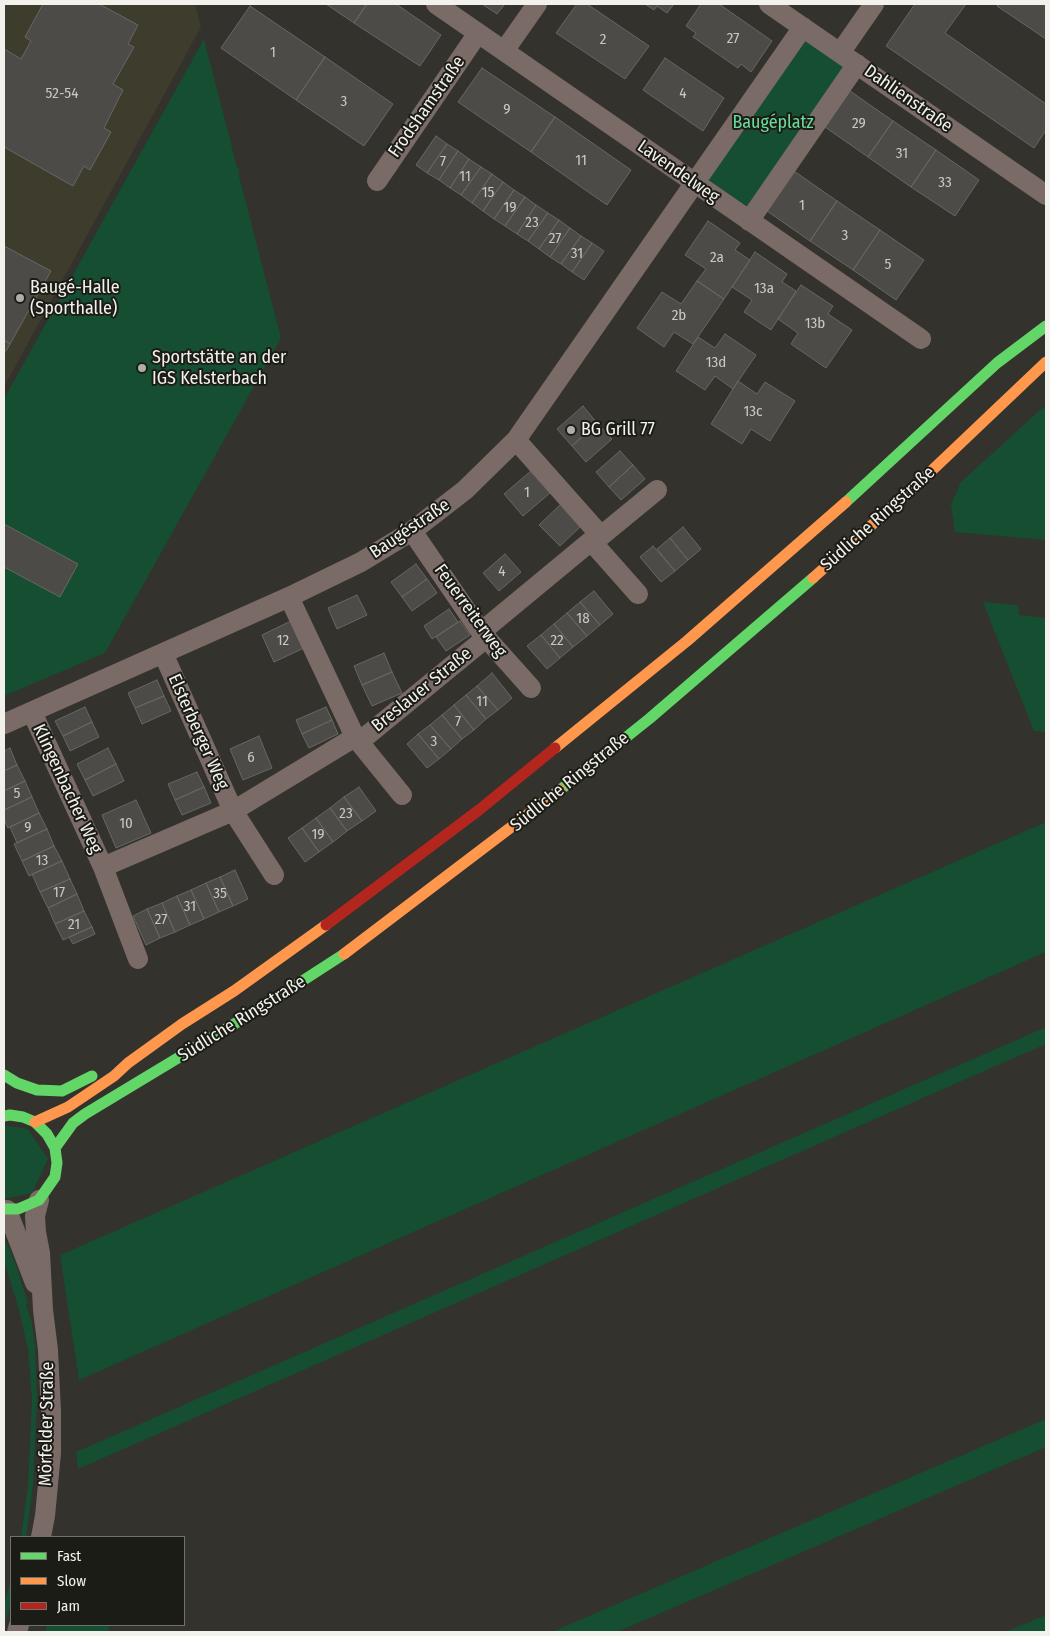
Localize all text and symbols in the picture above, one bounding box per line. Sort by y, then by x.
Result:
house number: 27 [727,30,739,48]
house number: 2 [600,31,606,49]
house number: 1 [270,44,276,62]
street label: Frodshamstraße [384,52,470,162]
street label: Dahlienstraße [860,61,956,137]
house number: 52-54 [46,85,78,103]
house number: 4 [679,85,687,103]
house number: 3 [341,93,347,111]
house number: 9 [503,101,511,119]
park label: Baugéplatz [732,112,814,134]
house number: 29 [852,115,866,133]
street label: Lavendelweg [633,136,723,208]
house number: 31 [896,145,908,163]
house number: 11 [575,152,587,170]
house number: 7 [440,153,446,171]
house number: 11 [459,168,471,186]
house number: 33 [938,174,952,192]
house number: 15 [482,184,494,202]
house number: 1 [799,197,805,215]
house number: 19 [503,199,517,217]
house number: 23 [525,214,539,232]
house number: 3 [842,227,848,245]
house number: 27 [549,230,561,248]
house number: 31 [571,245,583,263]
house number: 2a [710,249,724,267]
house number: 5 [885,256,891,274]
place label: Baugé-Halle (Sporthalle) [30,277,120,320]
house number: 13a [754,280,774,298]
marker: Baugé-Halle (Sporthalle) [14,292,26,304]
house number: 2b [672,307,686,325]
house number: 13b [805,315,825,333]
place label: Sportstätte an der IGS Kelsterbach [152,347,286,389]
house number: 13d [706,354,726,372]
marker: Sportstätte an der IGS Kelsterbach [136,362,148,374]
house number: 13c [743,403,763,421]
place label: BG Grill 77 [581,419,655,441]
marker: BG Grill 77 [565,424,577,436]
street label: Südliche Ringstraße [816,462,940,576]
house number: 1 [524,484,530,502]
street label: Baugéstraße [366,494,454,564]
street label: Feuerreiterweg [429,560,511,662]
house number: 4 [498,563,506,581]
house number: 18 [576,610,590,628]
house number: 12 [277,632,289,650]
house number: 22 [550,632,564,650]
street label: Breslauer Straße [368,643,476,737]
street label: Elsterberger Weg [163,671,233,793]
house number: 11 [476,693,488,711]
house number: 7 [455,713,461,731]
street label: Klingenbacher Weg [28,721,106,857]
street label: Südliche Ringstraße [506,728,634,836]
house number: 3 [431,733,437,751]
house number: 6 [247,749,255,767]
house number: 5 [14,785,20,803]
house number: 23 [339,805,353,823]
house number: 10 [119,815,133,833]
house number: 9 [24,819,32,837]
house number: 19 [311,826,325,844]
house number: 13 [36,852,48,870]
house number: 17 [53,884,65,902]
house number: 35 [213,885,227,903]
house number: 31 [184,898,196,916]
house number: 27 [155,911,167,929]
house number: 21 [68,916,80,934]
street label: Südliche Ringstraße [174,971,310,1067]
street label: Mörfelder Straße [35,1362,59,1486]
legend [10,1536,185,1626]
text: Fast [57,1547,81,1565]
text: Slow [57,1572,86,1590]
text: Jam [57,1597,80,1615]

